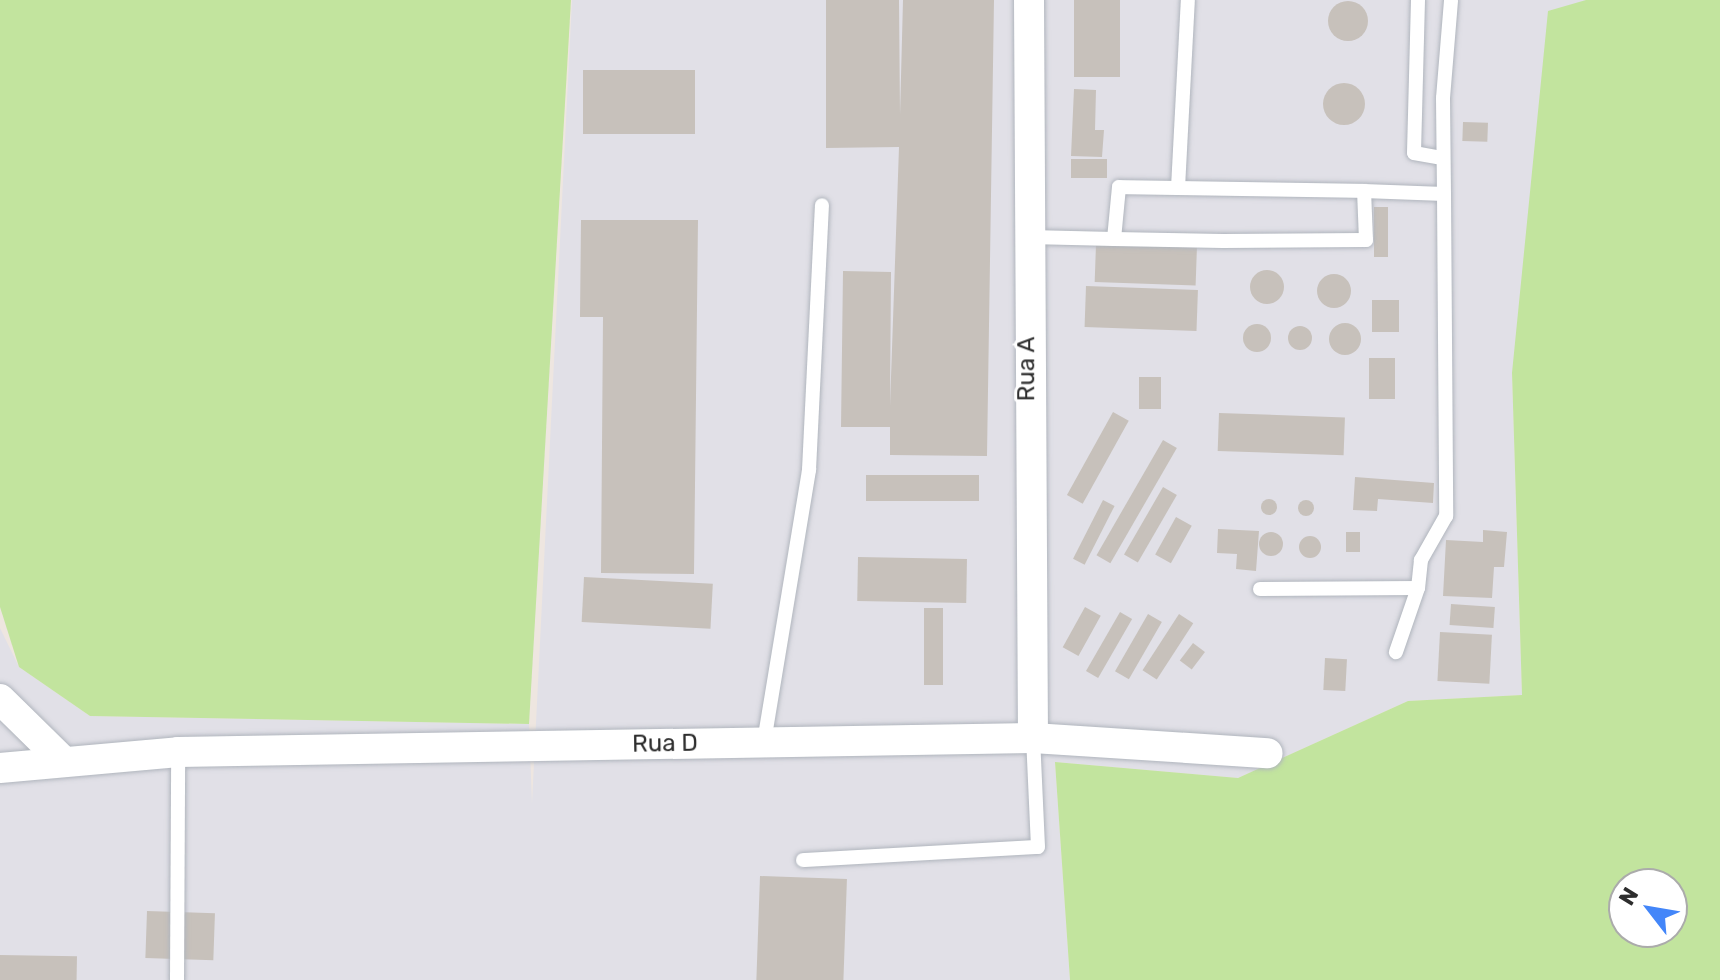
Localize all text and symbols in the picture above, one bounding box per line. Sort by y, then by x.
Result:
street label: Rua A [1013,336,1041,402]
street label: Rua D [632,729,698,759]
north arrow [1608,868,1688,948]
text: N [1613,883,1644,910]

